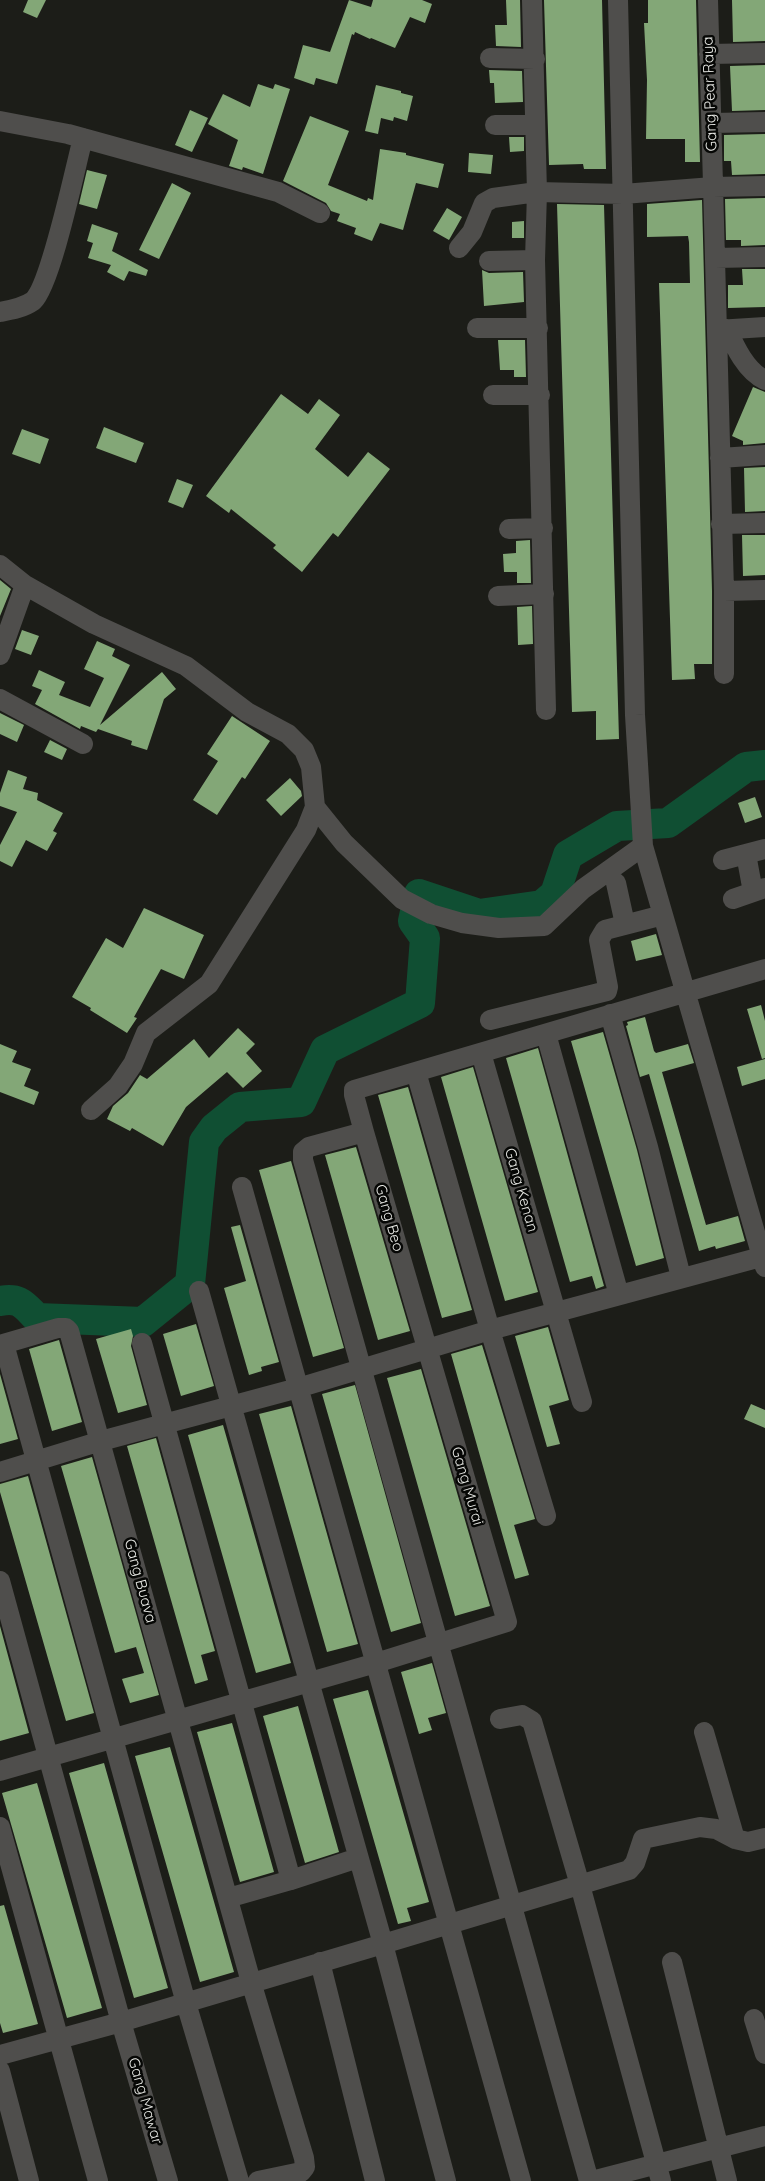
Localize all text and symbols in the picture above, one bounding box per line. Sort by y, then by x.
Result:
street label: Gang Pear Raya [699,36,721,152]
street label: Gang Kenan [500,1146,542,1234]
street label: Gang Beo [371,1182,407,1254]
street label: Gang Murai [447,1445,487,1527]
street label: Gang Buava [120,1537,160,1625]
street label: Gang Mawar [124,2056,166,2146]

